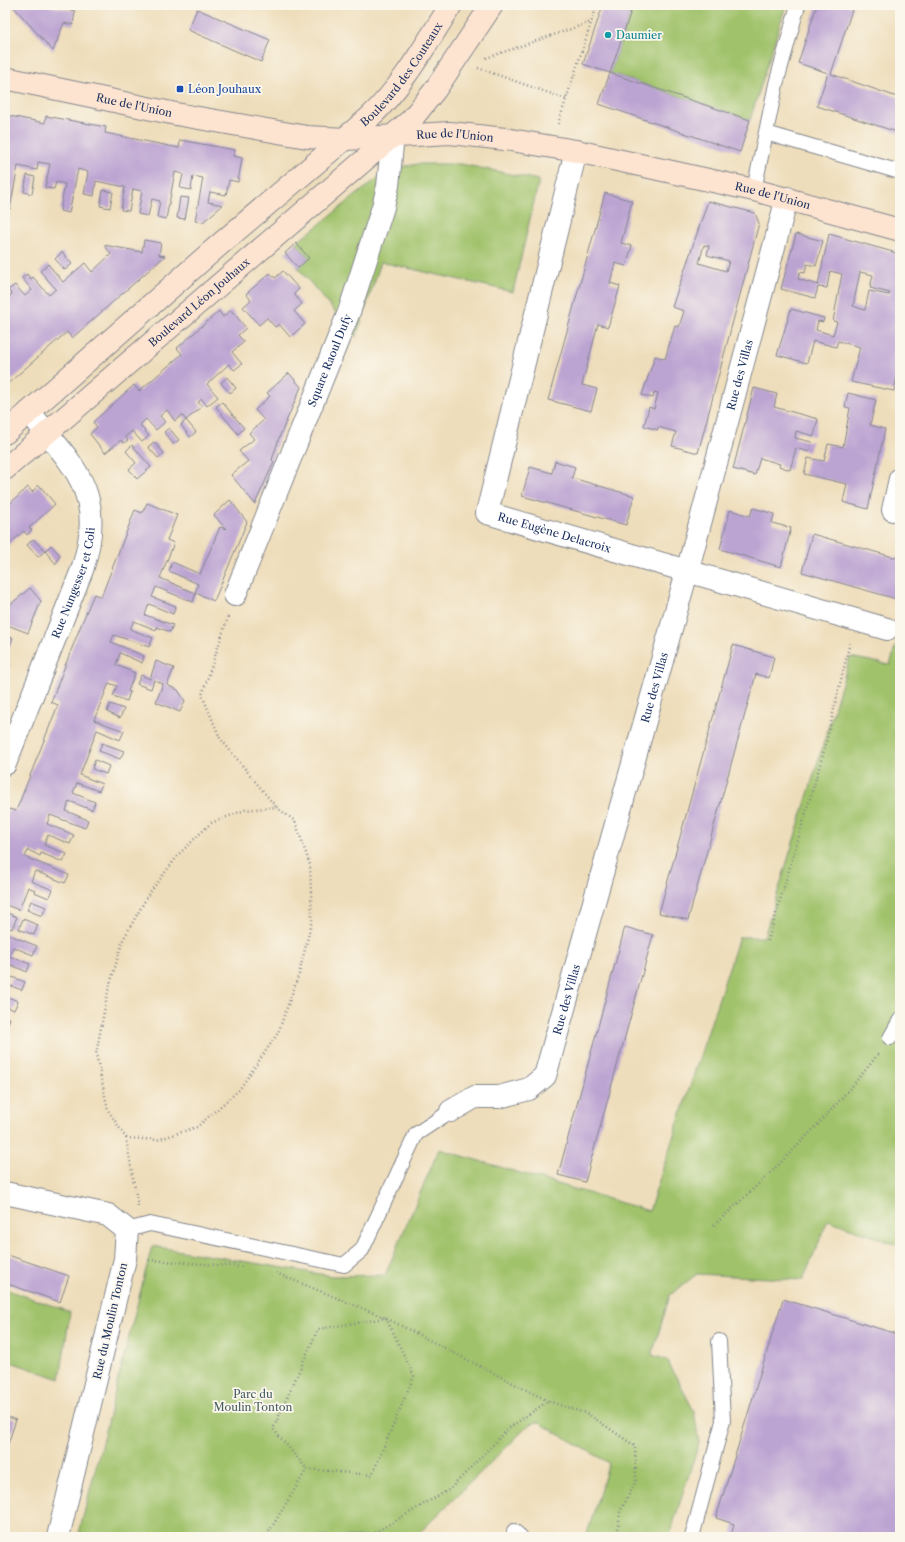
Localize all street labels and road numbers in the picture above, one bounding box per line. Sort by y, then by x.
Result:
street label: Boulevard des Couteaux [357,19,446,129]
street label: Rue de l'Union [95,90,174,120]
street label: Rue de l'Union [416,126,494,145]
street label: Rue de l'Union [734,179,812,212]
street label: Boulevard Léon Jouhaux [146,254,253,350]
street label: Square Raoul Dufy [305,311,355,409]
street label: Rue des Villas [724,338,756,412]
street label: Rue Eugène Delacroix [496,510,613,556]
street label: Rue Nungesser et Coli [49,526,98,640]
street label: Rue des Villas [638,651,671,724]
street label: Rue des Villas [550,962,583,1036]
street label: Rue du Moulin Tonton [90,1261,130,1381]

